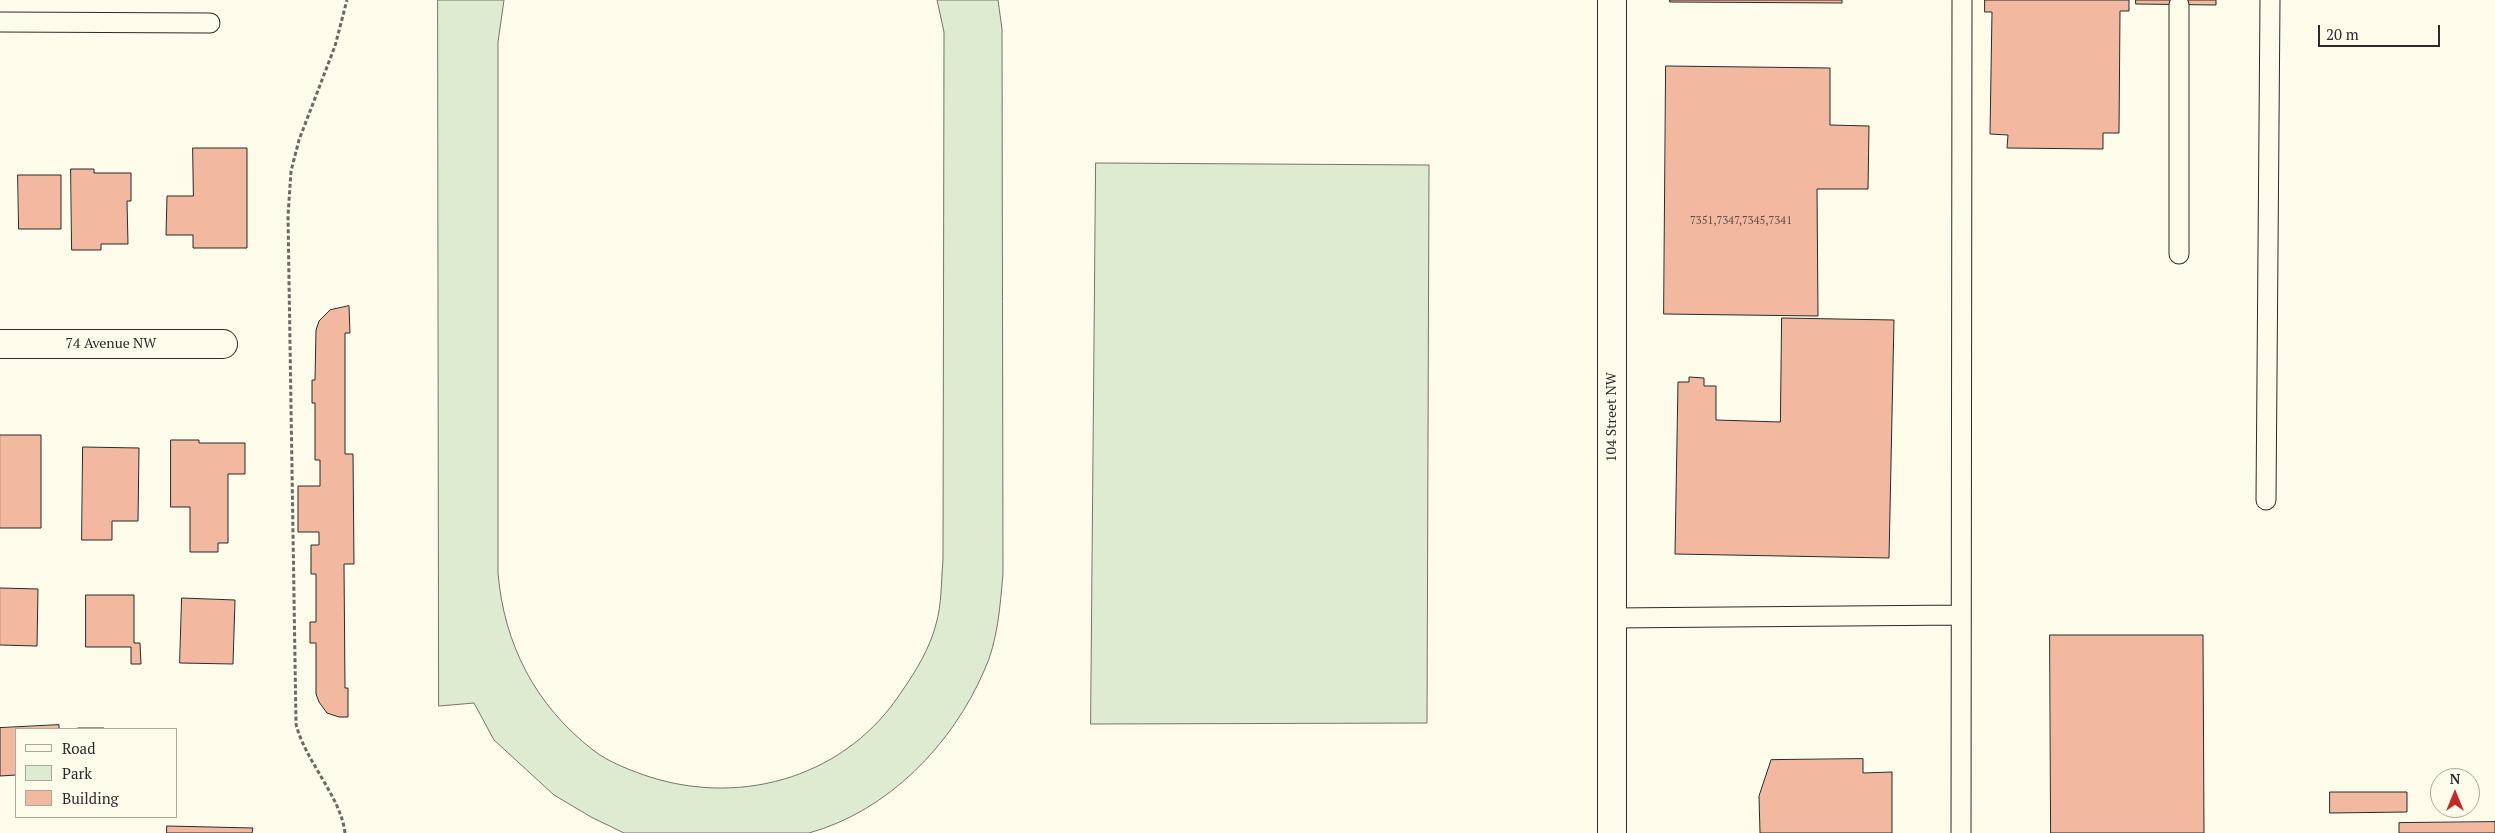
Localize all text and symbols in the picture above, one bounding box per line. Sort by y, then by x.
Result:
scale bar [2320,15,2442,47]
text: 20 m [2326,24,2359,44]
house number: 7351,7347,7345,7341 [1690,214,1792,228]
street label: 74 Avenue NW [66,336,156,352]
street label: 104 Street NW [1604,372,1620,462]
legend [15,728,178,818]
text: Road [62,738,95,758]
text: Park [62,763,92,783]
north arrow [2430,768,2480,818]
text: N [2450,769,2460,788]
text: Building [62,788,119,808]

